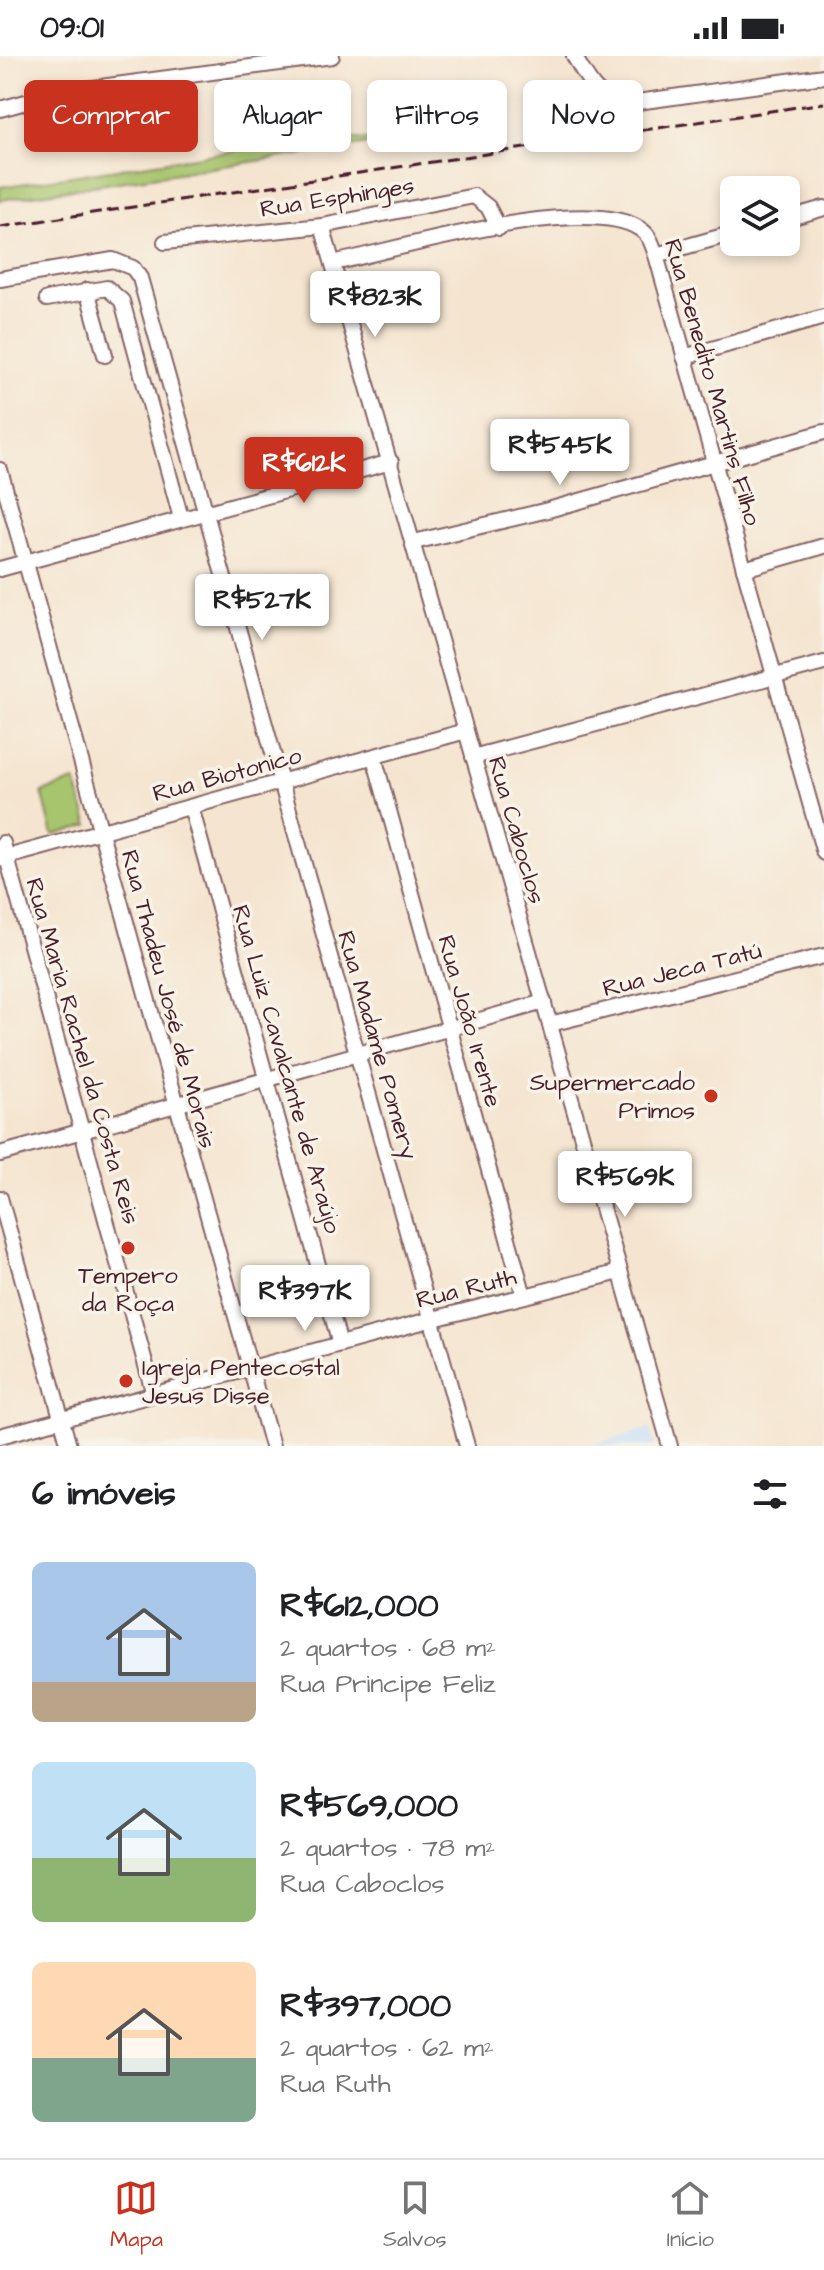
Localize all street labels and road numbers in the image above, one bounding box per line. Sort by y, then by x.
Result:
street label: Rua Esphinges [258,169,417,228]
street label: Rua Benedito Martins Filho [655,235,769,530]
street label: Rua Biotonico [149,739,306,811]
street label: Rua Caboclos [479,753,553,908]
street label: Rua Thadeu José de Morais [112,846,224,1152]
street label: Rua Maria Rachel da Costa Reis [16,874,148,1228]
street label: Rua Luiz Cavalcante de Araújo [223,901,349,1238]
street label: Rua Madame Pomery [327,927,426,1164]
street label: Rua João Irente [428,931,510,1111]
street label: Rua Jeca Tatú [599,934,765,1006]
street label: Rua Ruth [413,1260,520,1318]

